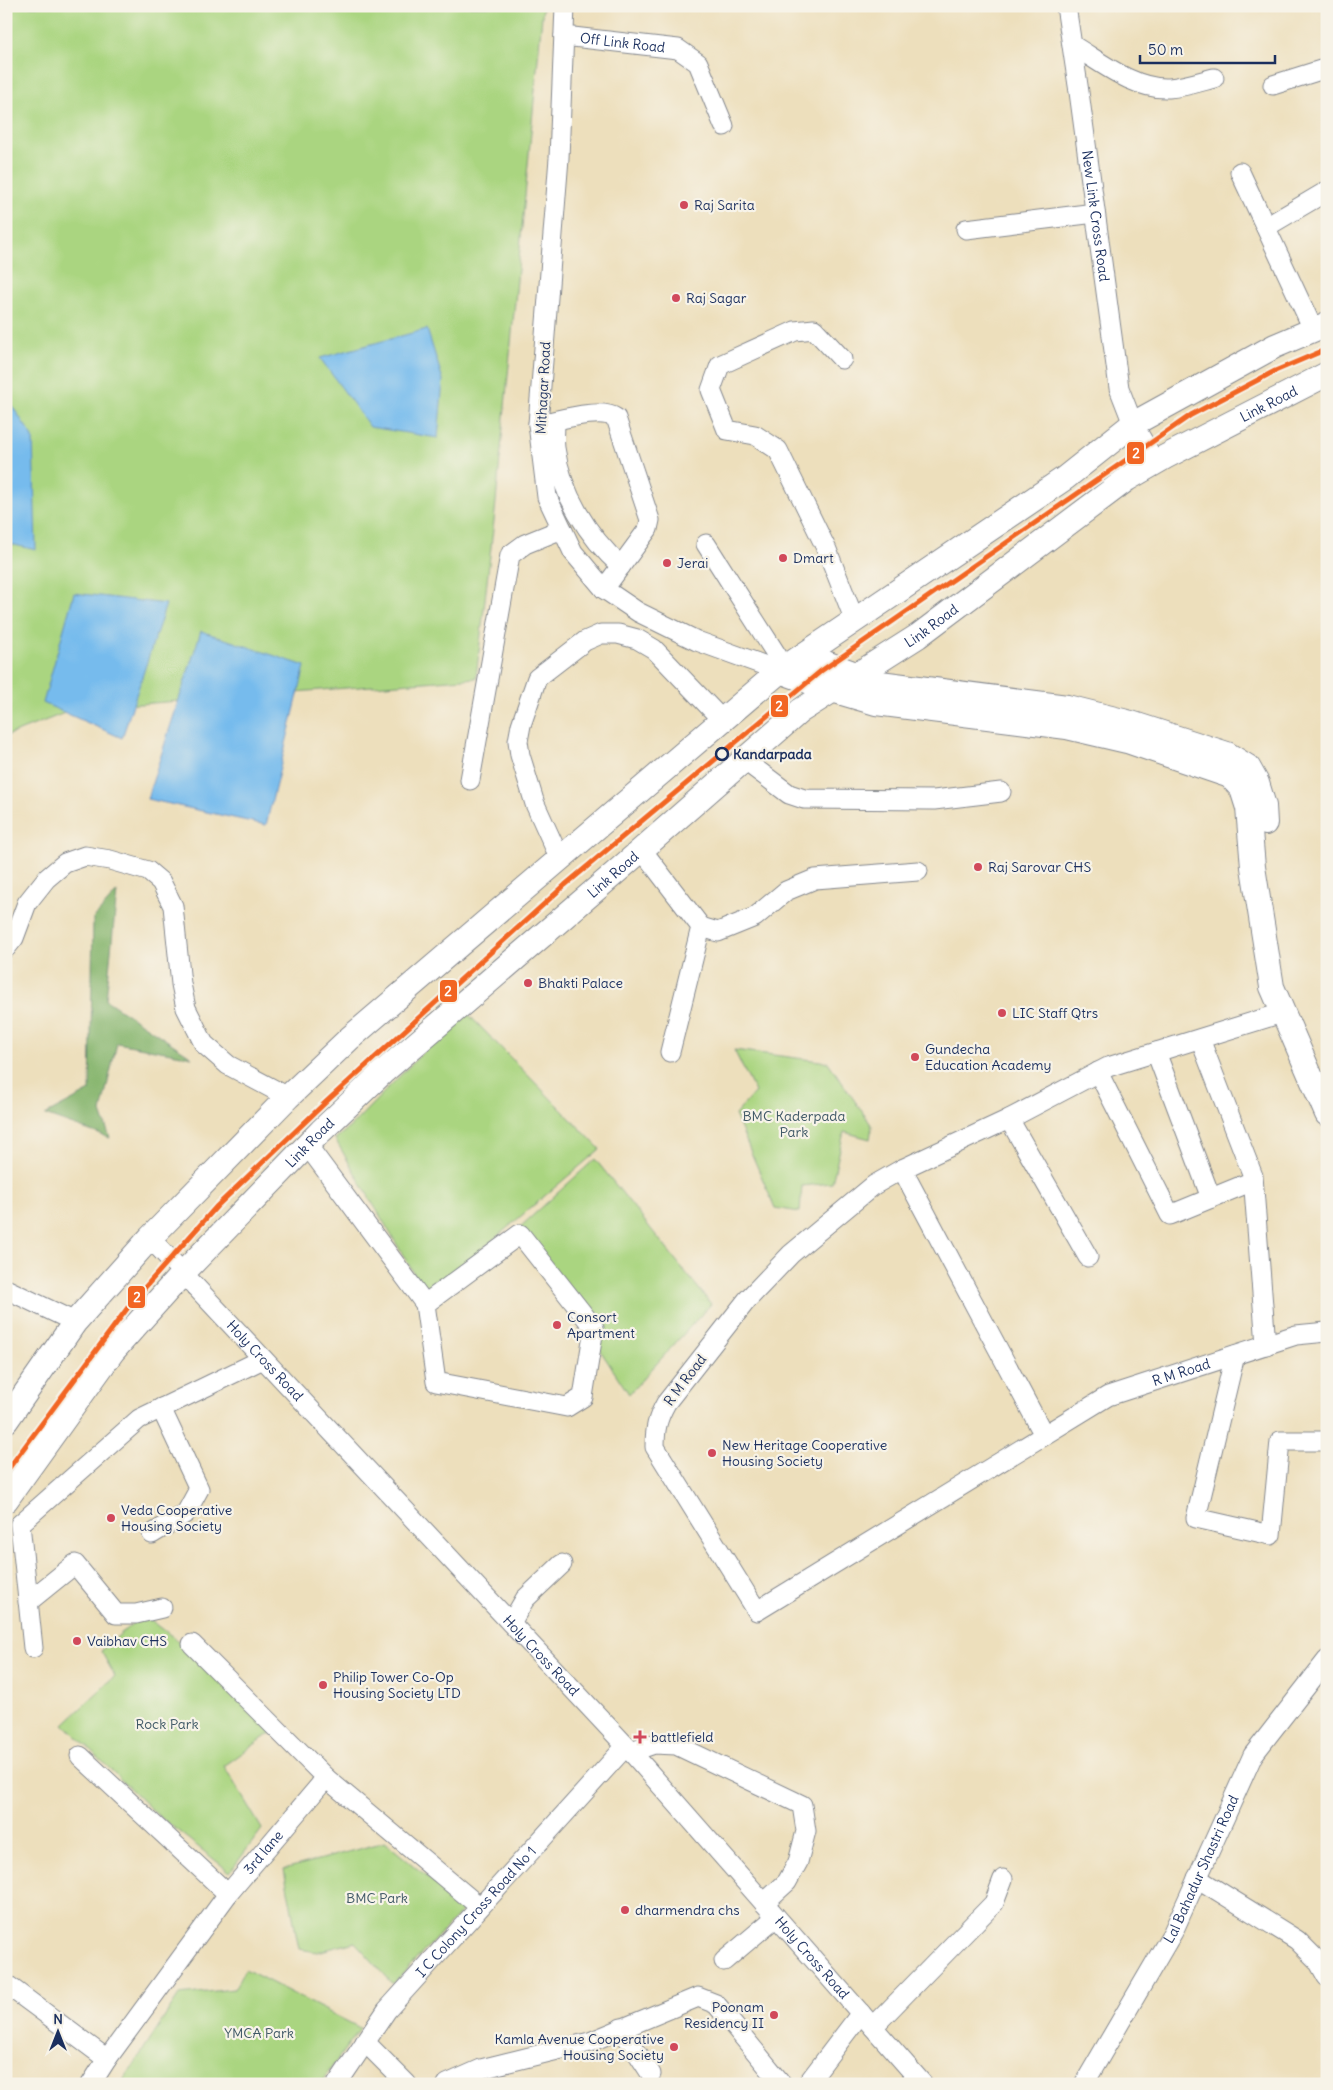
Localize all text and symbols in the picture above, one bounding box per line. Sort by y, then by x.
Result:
street label: Off Link Road [579,29,666,56]
scale bar [1140,32,1276,64]
text: 50 m [1148,40,1183,59]
street label: New Link Cross Road [1078,149,1114,283]
place label: Raj Sarita [694,196,755,214]
marker: Raj Sarita [678,199,690,211]
place label: Raj Sagar [686,289,747,307]
marker: Raj Sagar [670,292,682,304]
street label: Mithagar Road [532,341,554,435]
street label: Link Road [1237,382,1300,426]
line badge: 2 [1126,441,1145,465]
text: 2 [1132,444,1140,462]
place label: Dmart [793,549,834,567]
marker: Dmart [777,552,789,564]
place label: Jerai [677,554,708,572]
marker: Jerai [661,557,673,569]
street label: Link Road [901,600,962,651]
line badge: 2 [770,694,789,718]
text: 2 [775,697,783,715]
place label: Kandarpada [733,745,812,763]
marker: Kandarpada [715,747,729,761]
street label: Link Road [584,847,642,902]
place label: Raj Sarovar CHS [988,858,1091,876]
marker: Raj Sarovar CHS [972,861,984,873]
place label: Bhakti Palace [538,974,623,992]
marker: Bhakti Palace [522,977,534,989]
line badge: 2 [439,979,458,1003]
text: 2 [444,982,452,1000]
place label: LIC Staff Qtrs [1012,1004,1098,1022]
marker: LIC Staff Qtrs [996,1007,1008,1019]
place label: Gundecha Education Academy [925,1040,1051,1074]
marker: Gundecha Education Academy [909,1051,921,1063]
park label: BMC Kaderpada Park [742,1107,846,1141]
street label: Link Road [282,1114,338,1171]
line badge: 2 [127,1285,146,1309]
text: 2 [133,1288,141,1306]
place label: Consort Apartment [567,1308,635,1342]
street label: Holy Cross Road [223,1317,307,1405]
marker: Consort Apartment [551,1319,563,1331]
street label: R M Road [660,1351,710,1409]
street label: R M Road [1150,1354,1212,1390]
place label: New Heritage Cooperative Housing Society [722,1436,887,1470]
marker: New Heritage Cooperative Housing Society [706,1447,718,1459]
place label: Veda Cooperative Housing Society [121,1501,232,1535]
marker: Veda Cooperative Housing Society [105,1512,117,1524]
street label: Holy Cross Road [499,1611,583,1699]
place label: Vaibhav CHS [87,1632,167,1650]
marker: Vaibhav CHS [71,1635,83,1647]
place label: Philip Tower Co-Op Housing Society LTD [333,1668,461,1702]
marker: Philip Tower Co-Op Housing Society LTD [317,1679,329,1691]
park label: Rock Park [135,1715,199,1733]
place label: battlefield [651,1728,713,1746]
marker: battlefield [633,1730,647,1744]
street label: Lal Bahadur Shastri Road [1159,1792,1243,1946]
street label: 3rd lane [240,1827,287,1878]
street label: I C Colony Cross Road No 1 [412,1842,540,1981]
park label: BMC Park [346,1889,408,1907]
place label: dharmendra chs [635,1901,740,1919]
marker: dharmendra chs [619,1904,631,1916]
street label: Holy Cross Road [771,1913,853,2003]
place label: Poonam Residency II [684,1998,764,2032]
north arrow [32,2008,82,2058]
marker: Poonam Residency II [768,2009,780,2021]
text: N [53,2010,63,2028]
park label: YMCA Park [224,2024,294,2042]
place label: Kamla Avenue Cooperative Housing Society [494,2030,664,2064]
marker: Kamla Avenue Cooperative Housing Society [668,2041,680,2053]

